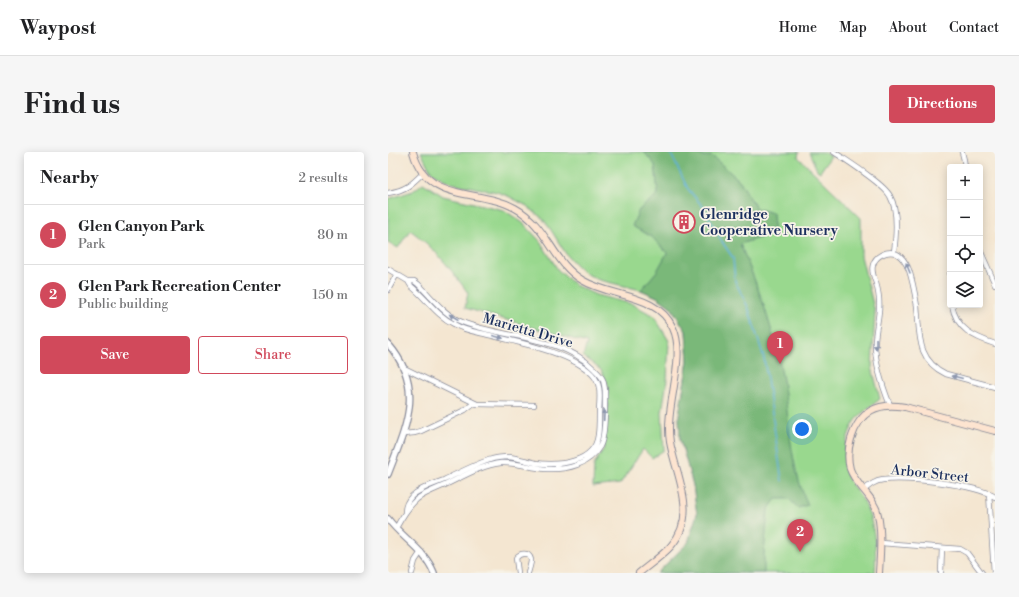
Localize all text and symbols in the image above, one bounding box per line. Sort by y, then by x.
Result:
text: Waypost [20,16,96,40]
text: Home [779,19,817,37]
text: Map [839,19,867,37]
text: About [889,19,927,37]
text: Contact [949,19,999,37]
button: Directions [889,85,995,123]
text: Find us [24,87,120,122]
map controls [947,164,983,308]
button: + [947,164,983,200]
text: Nearby [40,167,99,189]
text: 2 results [299,170,348,186]
button: − [947,200,983,236]
place label: Glenridge Cooperative Nursery [700,206,839,240]
building icon: Glenridge Cooperative Nursery [671,209,697,235]
text: Glen Canyon Park [78,217,205,236]
text: 1 [50,227,56,243]
text: 80 m [317,227,348,243]
text: Park [78,236,105,252]
button: locate [947,236,983,272]
one-way arrow [904,262,910,274]
button: layers [947,272,983,308]
text: Glen Park Recreation Center [78,277,281,296]
text: 2 [49,287,57,303]
text: 150 m [313,287,348,303]
text: Public building [78,296,168,312]
street label: Marietta Drive [480,309,575,352]
one-way arrow [448,314,460,321]
pin: 1 [767,331,793,364]
one-way arrow [492,335,504,341]
button: Save [40,336,190,374]
button: Share [198,336,348,374]
one-way arrow [873,338,879,351]
one-way arrow [951,374,963,380]
one-way arrow [601,409,608,421]
your location [792,419,812,439]
street label: Arbor Street [889,461,970,487]
pin: 2 [787,519,813,552]

